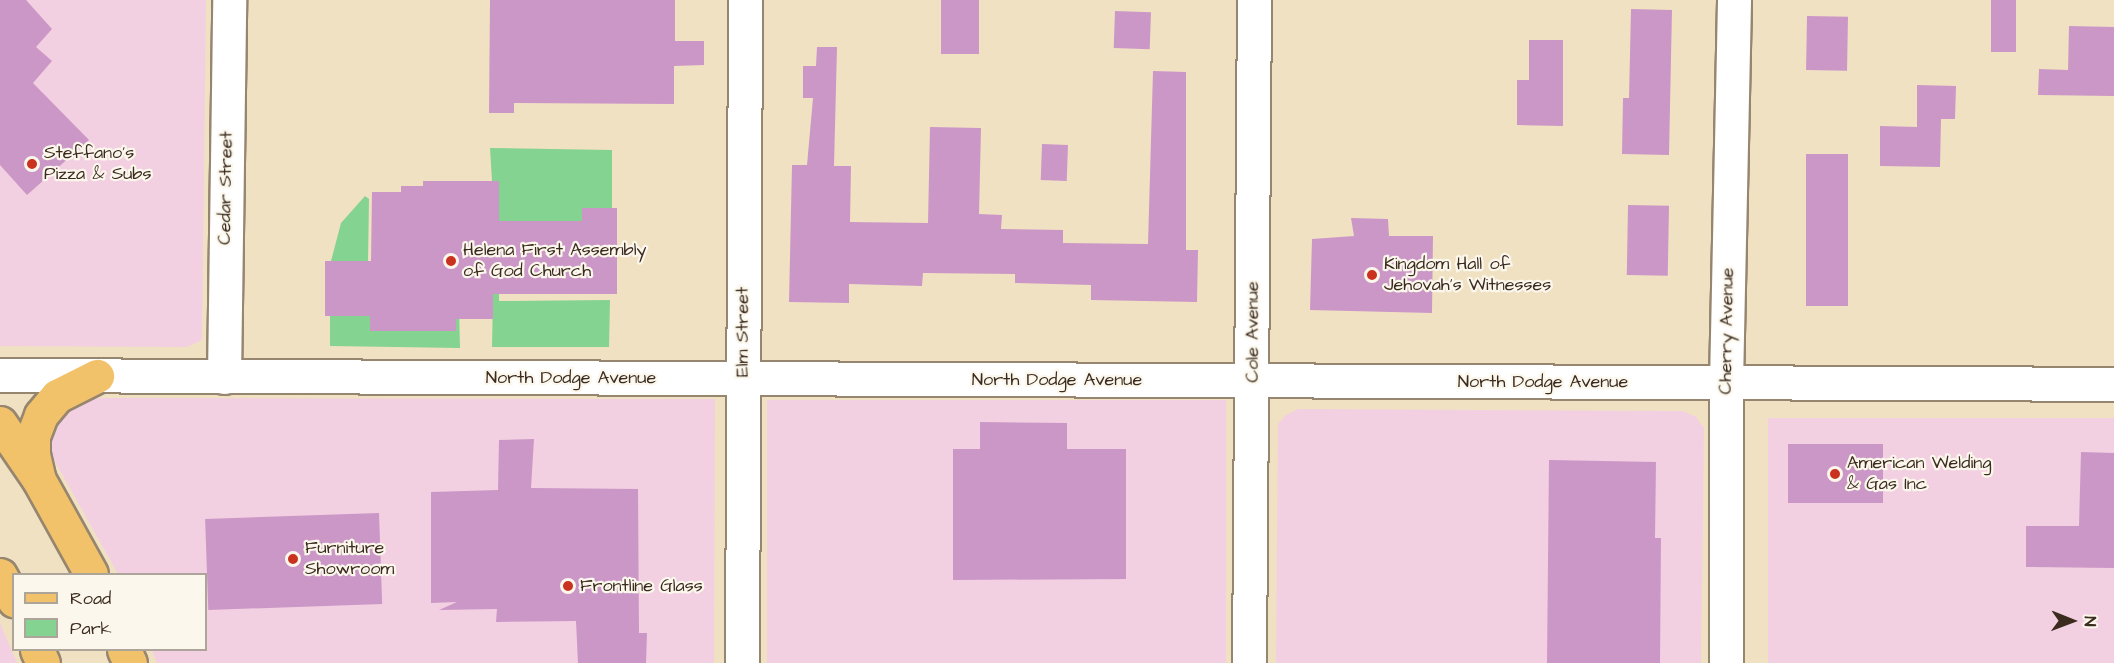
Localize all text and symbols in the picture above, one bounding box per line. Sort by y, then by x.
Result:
street label: Cedar Street [214,131,238,245]
place label: Steffano's Pizza & Subs [44,143,152,186]
marker: Steffano's Pizza & Subs [25,157,39,171]
place label: Helena First Assembly of God Church [463,240,646,282]
marker: Helena First Assembly of God Church [444,254,458,268]
place label: Kingdom Hall of Jehovah's Witnesses [1384,254,1551,296]
street label: Cherry Avenue [1715,267,1739,395]
marker: Kingdom Hall of Jehovah's Witnesses [1365,268,1379,282]
street label: Cole Avenue [1242,281,1264,383]
street label: Elm Street [732,287,754,377]
street label: North Dodge Avenue [486,367,656,389]
street label: North Dodge Avenue [972,369,1142,391]
street label: North Dodge Avenue [1458,371,1628,393]
place label: American Welding & Gas Inc [1847,453,1991,496]
marker: American Welding & Gas Inc [1828,467,1842,481]
place label: Furniture Showroom [305,538,394,580]
marker: Furniture Showroom [286,552,300,566]
legend [12,573,207,651]
place label: Frontline Glass [580,575,703,597]
marker: Frontline Glass [561,579,575,593]
text: Road [70,586,111,611]
north arrow [2042,591,2102,651]
text: Park [70,616,112,641]
text: N [2079,616,2101,627]

